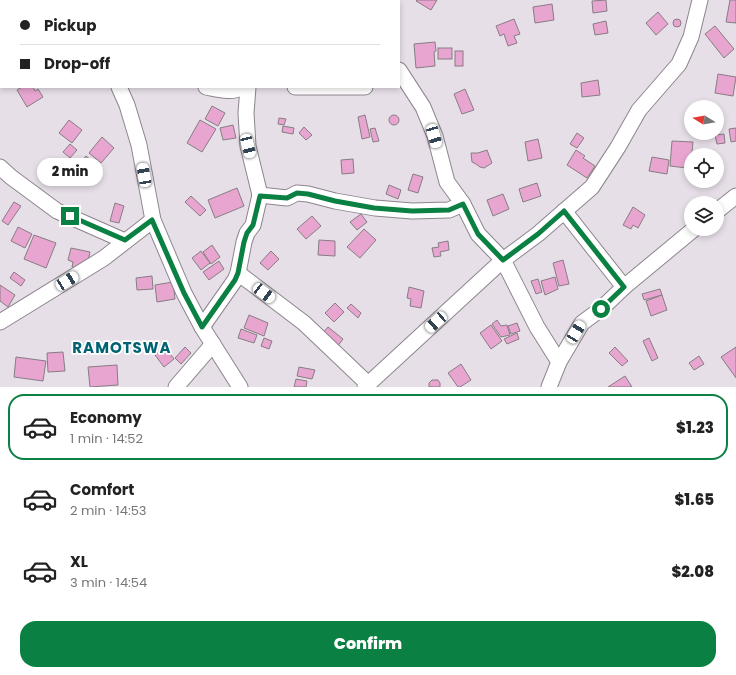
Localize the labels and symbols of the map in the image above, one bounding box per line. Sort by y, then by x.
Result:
north arrow [684,100,724,140]
car [425,123,443,149]
car [239,133,257,159]
callout: 2 min [37,158,103,186]
car [136,162,152,188]
route end [61,207,79,225]
car [54,270,80,292]
car [251,281,277,305]
route start [592,300,610,318]
car [423,310,449,334]
car [565,319,587,345]
district label: RAMOTSWA [72,337,172,358]

